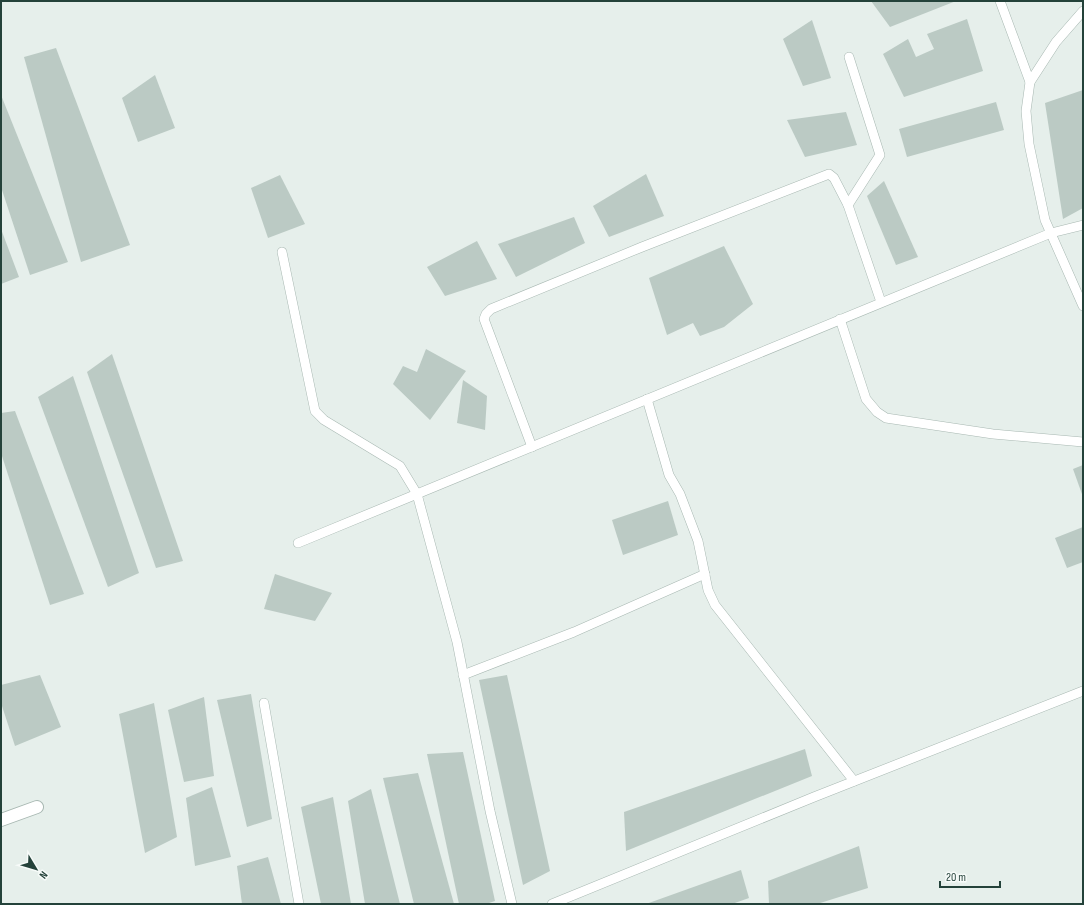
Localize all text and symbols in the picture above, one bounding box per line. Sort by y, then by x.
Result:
north arrow [16,849,56,889]
scale bar [940,863,1000,889]
text: N [36,869,50,881]
text: 20 m [946,870,966,885]

